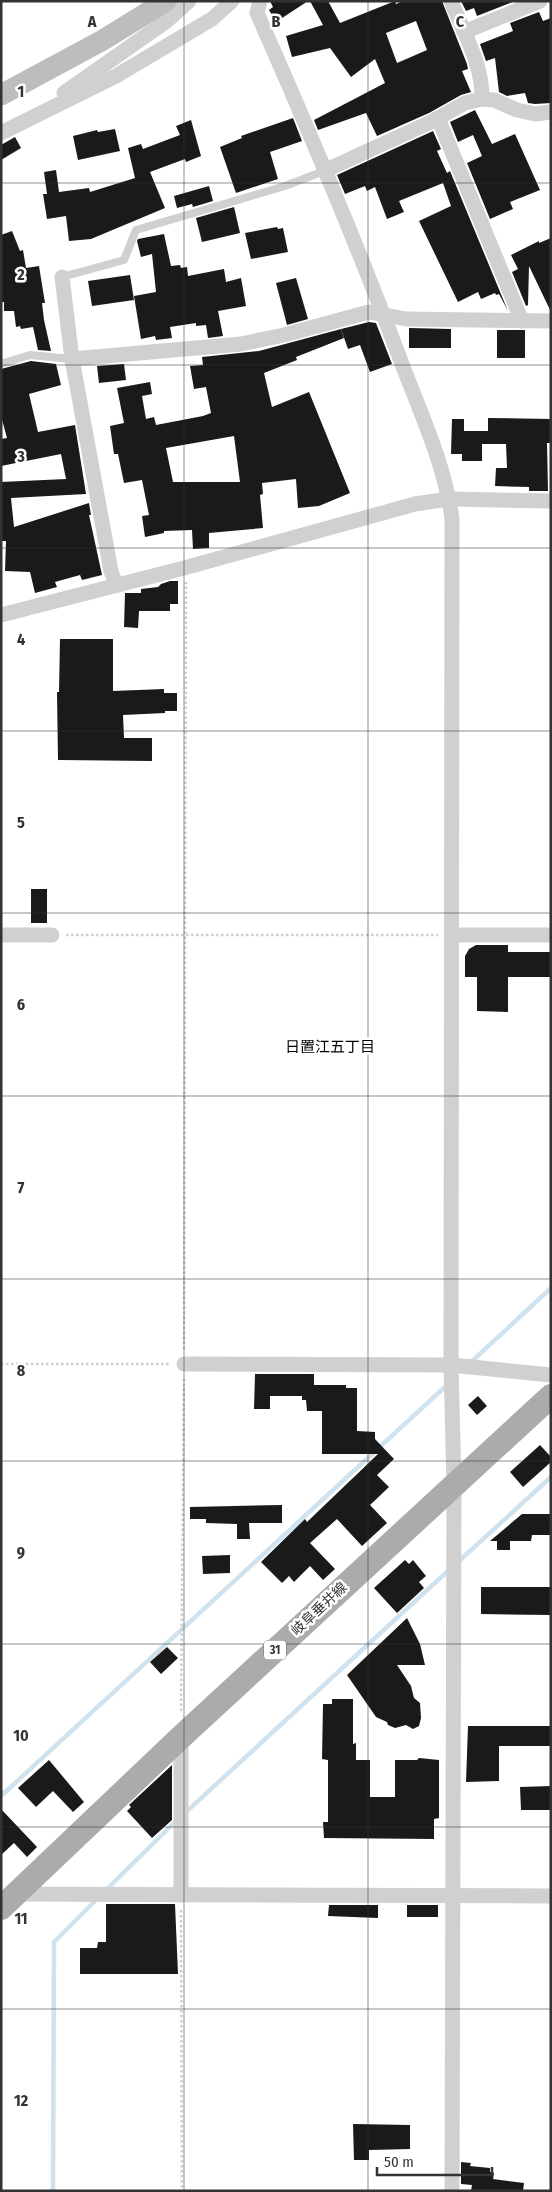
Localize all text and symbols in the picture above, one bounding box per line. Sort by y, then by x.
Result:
text: A [87,12,97,31]
text: B [272,12,281,31]
text: C [456,12,465,31]
text: 1 [18,82,24,101]
text: 2 [16,265,25,284]
text: 3 [16,447,25,466]
text: 4 [17,630,25,649]
text: 5 [17,813,25,832]
text: 6 [17,995,25,1014]
district label: 日置江五丁目 [285,1038,375,1056]
text: 7 [18,1178,25,1197]
text: 8 [17,1361,26,1380]
text: 9 [17,1543,25,1562]
street label: 岐阜垂井線 [288,1579,350,1639]
road number: 31 [264,1640,286,1660]
text: 10 [13,1726,29,1745]
text: 11 [14,1909,28,1928]
text: 12 [14,2091,29,2110]
scale bar [377,2144,492,2176]
text: 50 m [384,2153,414,2171]

